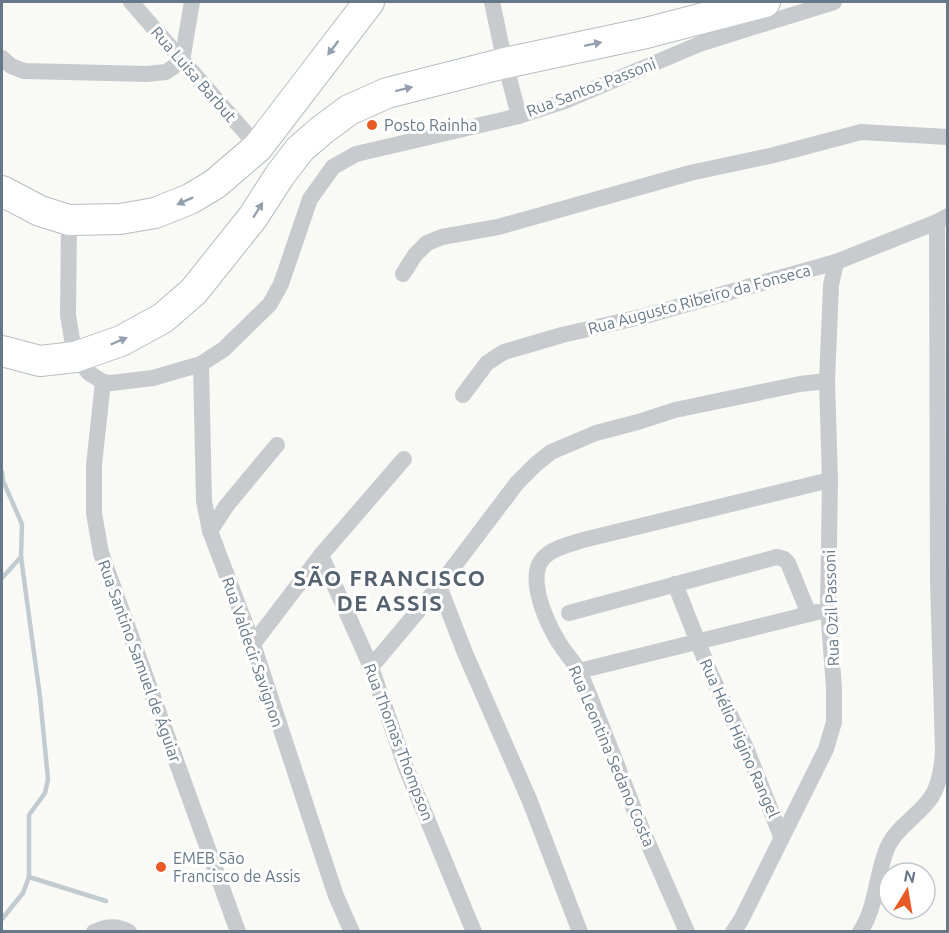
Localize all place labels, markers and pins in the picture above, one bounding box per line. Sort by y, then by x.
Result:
place label: Posto Rainha [384,116,478,134]
marker: Posto Rainha [365,118,379,132]
place label: EMEB São Francisco de Assis [173,849,300,885]
marker: EMEB São Francisco de Assis [154,860,168,874]

